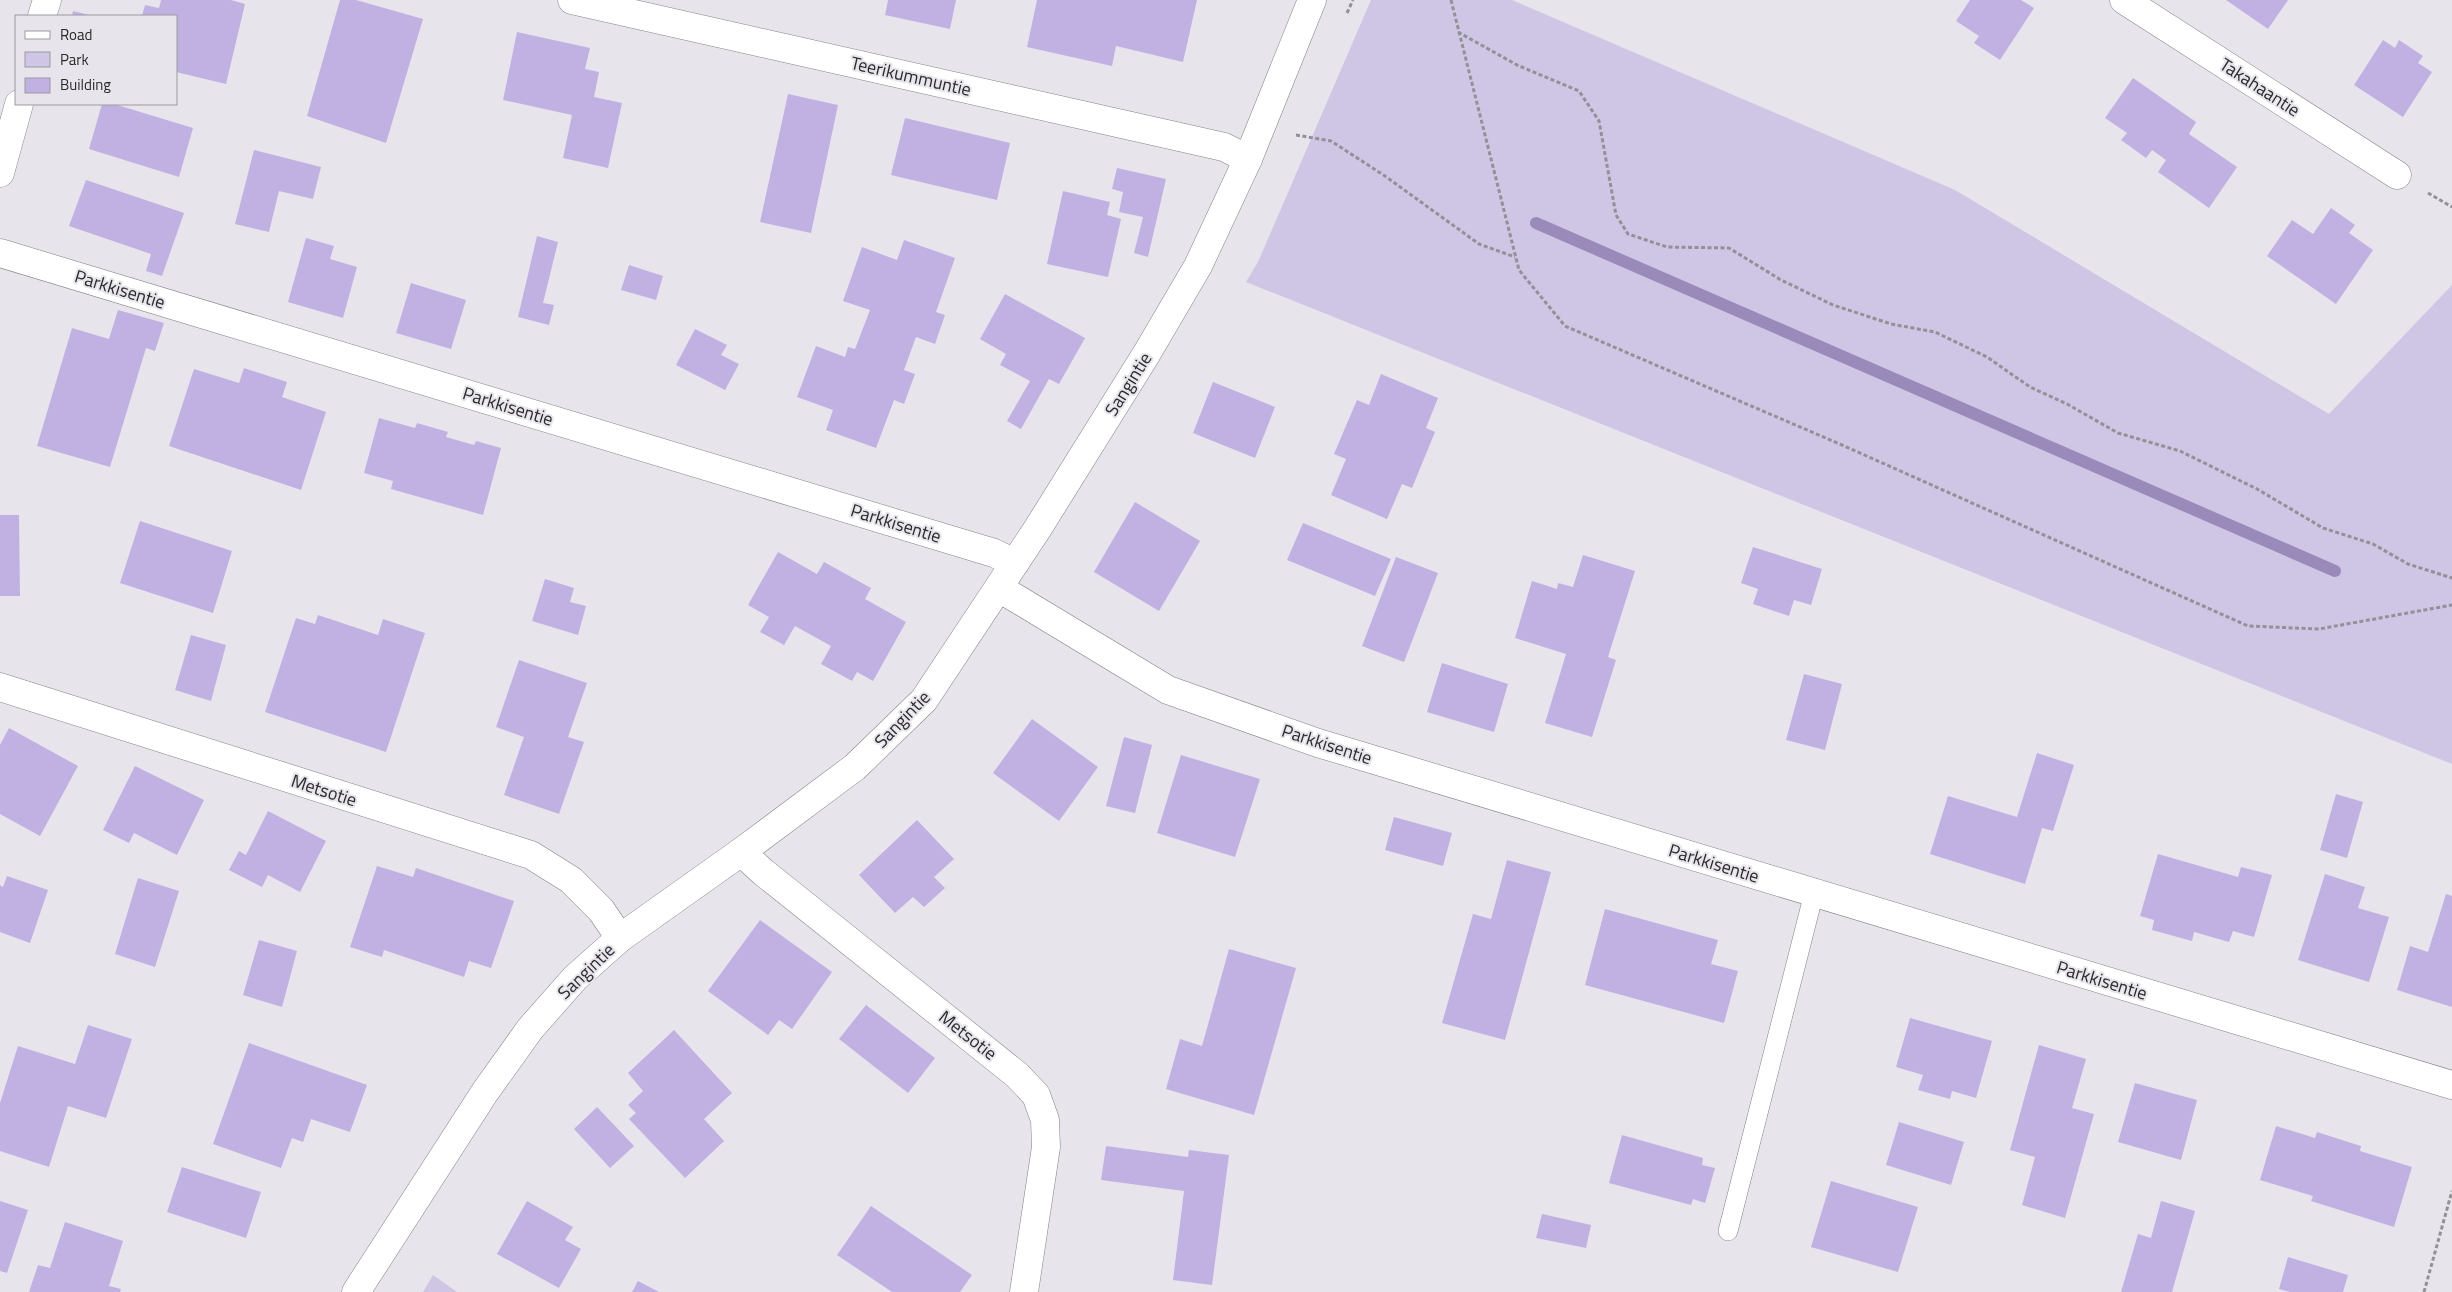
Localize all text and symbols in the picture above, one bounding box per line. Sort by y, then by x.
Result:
legend [15,15,178,105]
text: Road [60,23,92,46]
text: Park [60,48,89,71]
street label: Teerikummuntie [848,49,974,103]
street label: Takahaantie [2214,51,2306,123]
text: Building [60,73,111,96]
street label: Parkkisentie [71,262,169,316]
street label: Sangintie [1098,347,1158,421]
street label: Parkkisentie [459,379,557,433]
street label: Parkkisentie [847,496,945,550]
street label: Sangintie [868,684,936,754]
street label: Parkkisentie [1278,717,1376,771]
street label: Metsotie [288,767,360,813]
street label: Parkkisentie [1665,836,1763,890]
street label: Sangintie [551,937,621,1005]
street label: Parkkisentie [2053,953,2151,1007]
street label: Metsotie [933,1004,1003,1066]

